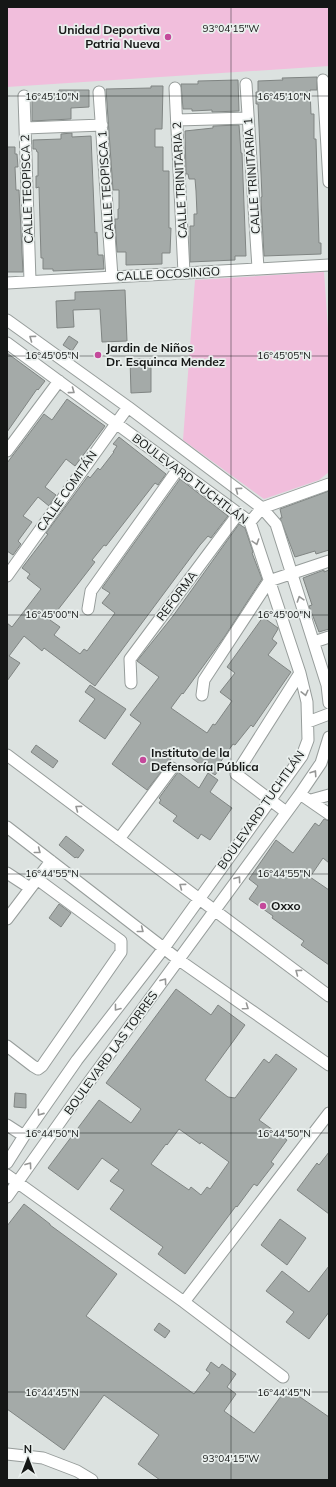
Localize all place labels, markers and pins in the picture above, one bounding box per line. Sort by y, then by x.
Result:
place label: Unidad Deportiva Patria Nueva [58,22,160,51]
marker: Unidad Deportiva Patria Nueva [163,32,173,42]
place label: Jardin de Niños Dr. Esquinca Mendez [106,340,225,369]
marker: Jardin de Niños Dr. Esquinca Mendez [93,350,103,360]
place label: Instituto de la Defensoría Pública [151,745,259,774]
marker: Instituto de la Defensoría Pública [138,755,148,765]
place label: Oxxo [271,898,301,913]
marker: Oxxo [258,901,268,911]

